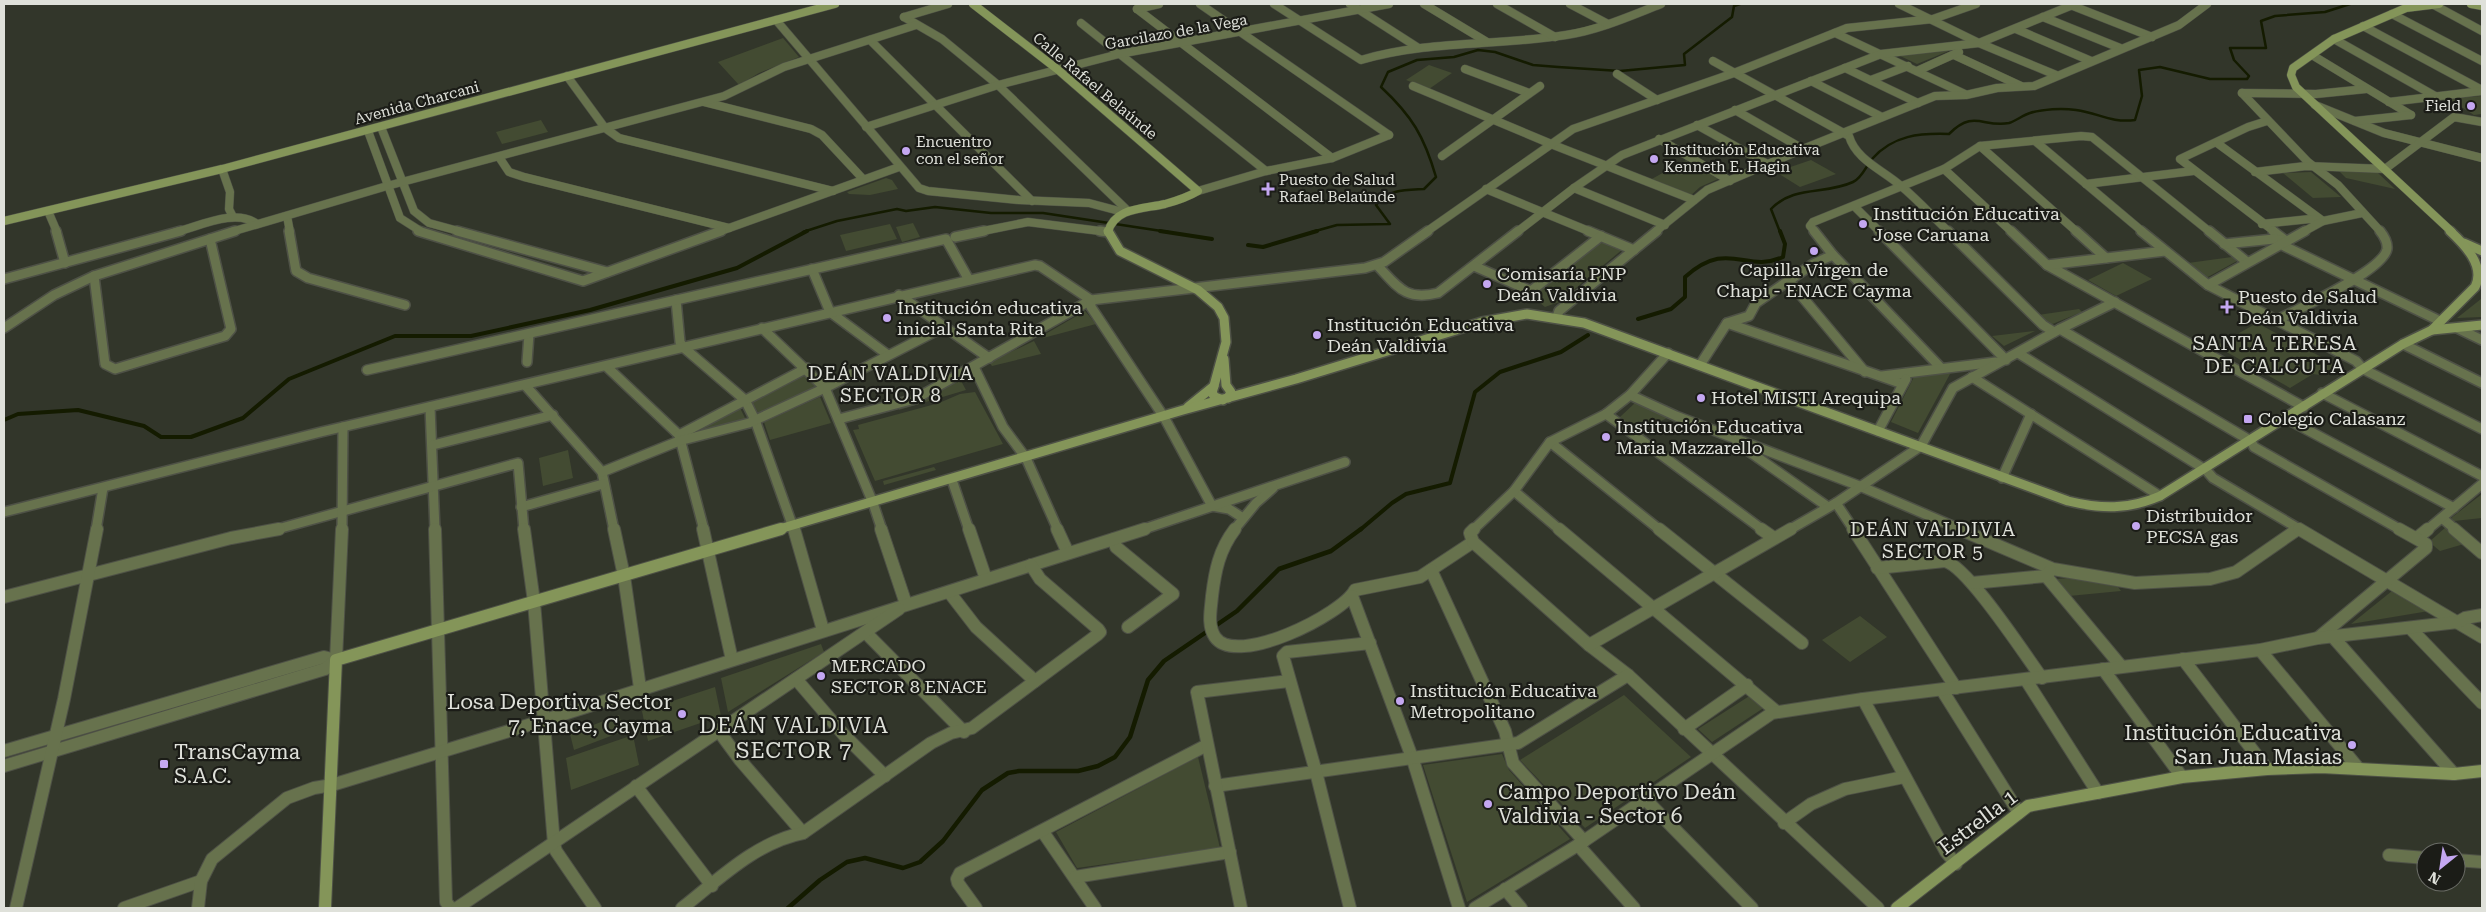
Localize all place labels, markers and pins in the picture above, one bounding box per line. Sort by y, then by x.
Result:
place label: Field [2425,97,2461,115]
marker: Field [2465,100,2477,112]
place label: Encuentro con el señor [916,133,1004,168]
place label: Institución Educativa Kenneth E. Hagin [1664,141,1820,176]
marker: Encuentro con el señor [900,145,912,157]
marker: Institución Educativa Kenneth E. Hagin [1648,153,1660,165]
place label: Puesto de Salud Rafael Belaúnde [1279,171,1395,206]
marker: Puesto de Salud Rafael Belaúnde [1261,182,1275,196]
place label: Institución Educativa Jose Caruana [1873,203,2060,245]
marker: Institución Educativa Jose Caruana [1857,218,1869,230]
marker: Capilla Virgen de Chapi - ENACE Cayma [1808,245,1820,257]
place label: Capilla Virgen de Chapi - ENACE Cayma [1717,259,1912,301]
place label: Comisaría PNP Deán Valdivia [1497,263,1626,305]
marker: Comisaría PNP Deán Valdivia [1481,278,1493,290]
place label: Puesto de Salud Deán Valdivia [2238,286,2377,328]
place label: Institución educativa inicial Santa Rita [897,297,1082,339]
marker: Puesto de Salud Deán Valdivia [2220,300,2234,314]
marker: Institución educativa inicial Santa Rita [881,312,893,324]
place label: Institución Educativa Deán Valdivia [1327,314,1514,356]
marker: Institución Educativa Deán Valdivia [1311,329,1323,341]
place label: Hotel MISTI Arequipa [1711,387,1901,408]
marker: Hotel MISTI Arequipa [1695,392,1707,404]
place label: Colegio Calasanz [2258,408,2406,429]
marker: Colegio Calasanz [2242,413,2254,425]
place label: Institución Educativa Maria Mazzarello [1616,416,1803,458]
marker: Institución Educativa Maria Mazzarello [1600,431,1612,443]
place label: Distribuidor PECSA gas [2146,505,2253,547]
marker: Distribuidor PECSA gas [2130,520,2142,532]
place label: MERCADO SECTOR 8 ENACE [831,655,987,697]
marker: MERCADO SECTOR 8 ENACE [815,670,827,682]
place label: Institución Educativa Metropolitano [1410,680,1597,722]
place label: Losa Deportiva Sector 7, Enace, Cayma [447,690,673,738]
marker: Institución Educativa Metropolitano [1394,695,1406,707]
marker: Losa Deportiva Sector 7, Enace, Cayma [676,708,688,720]
place label: Institución Educativa San Juan Masias [2124,721,2343,769]
marker: Institución Educativa San Juan Masias [2346,739,2358,751]
place label: TransCayma S.A.C. [174,740,301,788]
marker: TransCayma S.A.C. [158,758,170,770]
place label: Campo Deportivo Deán Valdivia - Sector 6 [1498,780,1737,828]
marker: Campo Deportivo Deán Valdivia - Sector 6 [1482,798,1494,810]

